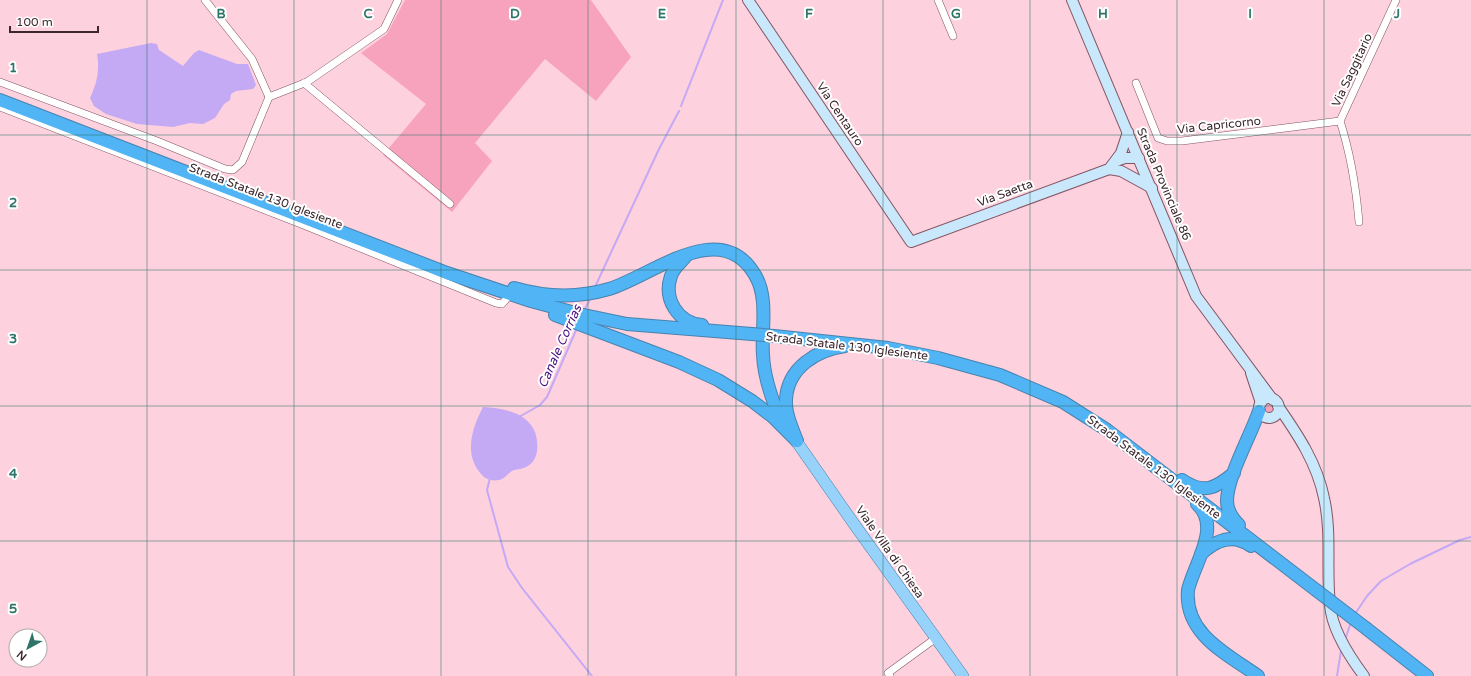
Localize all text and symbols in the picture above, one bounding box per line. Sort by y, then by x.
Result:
text: B [216,6,226,22]
text: C [363,6,373,22]
text: D [510,6,520,22]
text: E [658,6,666,22]
text: F [805,6,813,22]
text: G [951,6,961,22]
text: H [1098,6,1108,22]
text: I [1248,6,1252,22]
text: J [1393,6,1400,22]
scale bar [10,8,98,34]
text: 100 m [16,15,53,29]
street label: Via Saggitario [1329,31,1375,109]
text: 1 [9,60,17,76]
street label: Via Centauro [814,80,866,148]
street label: Via Capricorno [1176,114,1262,136]
street label: Strada Provinciale 86 [1134,126,1194,242]
street label: Strada Statale 130 Iglesiente [187,160,345,232]
street label: Via Saetta [975,177,1035,209]
text: 2 [9,195,17,211]
water label: Canale Corrias [535,302,586,390]
street label: Strada Statale 130 Iglesiente [765,329,929,363]
text: 3 [9,331,17,347]
street label: Strada Statale 130 Iglesiente [1085,412,1224,522]
text: 4 [9,466,18,482]
street label: Viale Villa di Chiesa [853,503,927,601]
text: 5 [9,601,17,617]
north arrow [8,628,48,668]
text: N [14,647,29,663]

